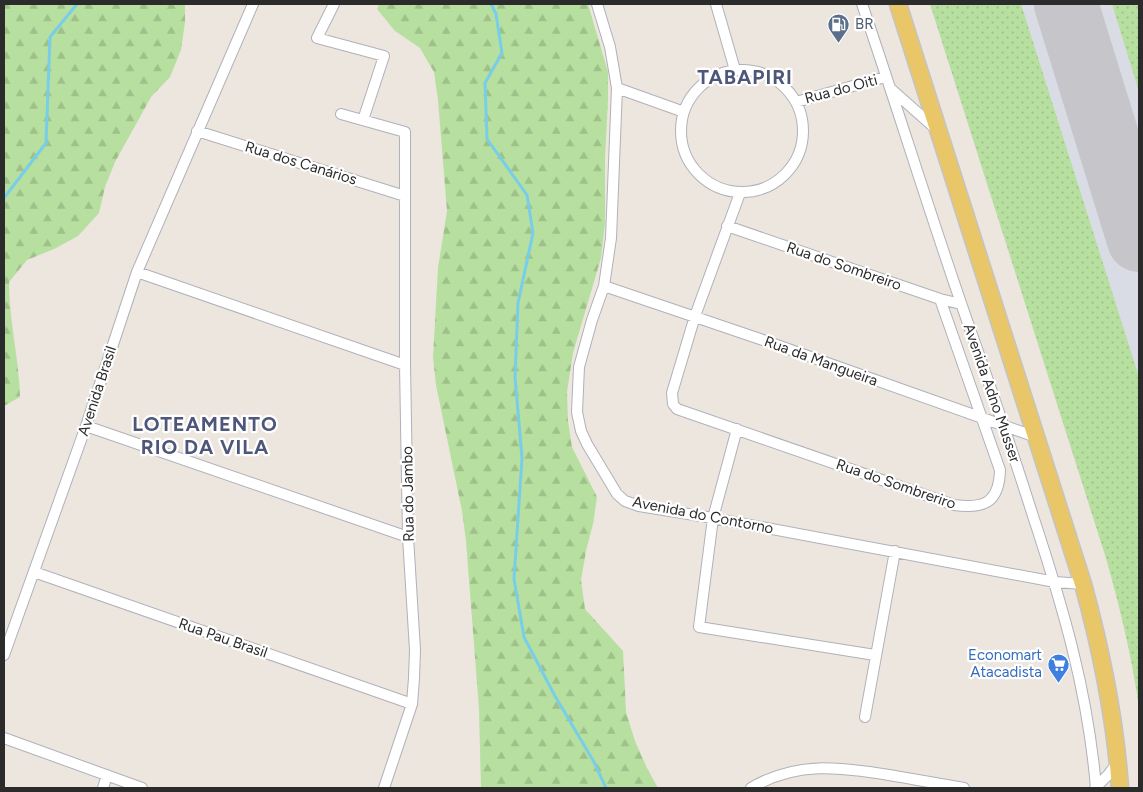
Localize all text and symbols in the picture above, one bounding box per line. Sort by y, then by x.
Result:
fuel station icon: BR [827,12,851,43]
place label: BR [855,15,874,33]
district label: TABAPIRI [697,65,793,89]
street label: Rua do Oiti [803,71,879,107]
street label: Rua dos Canários [243,137,359,189]
street label: Rua do Sombreiro [784,238,904,294]
street label: Avenida Adno Musser [960,321,1024,465]
street label: Rua da Mangueira [762,332,880,390]
street label: Avenida Brasil [74,344,120,438]
district label: LOTEAMENTO RIO DA VILA [132,412,278,459]
street label: Rua do Jambo [398,446,418,542]
street label: Rua do Sombreriro [834,455,958,513]
street label: Avenida do Contorno [631,492,775,538]
street label: Rua Pau Brasil [176,614,270,662]
place label: Economart Atacadista [968,646,1042,681]
supermarket icon: Economart Atacadista [1046,652,1070,683]

